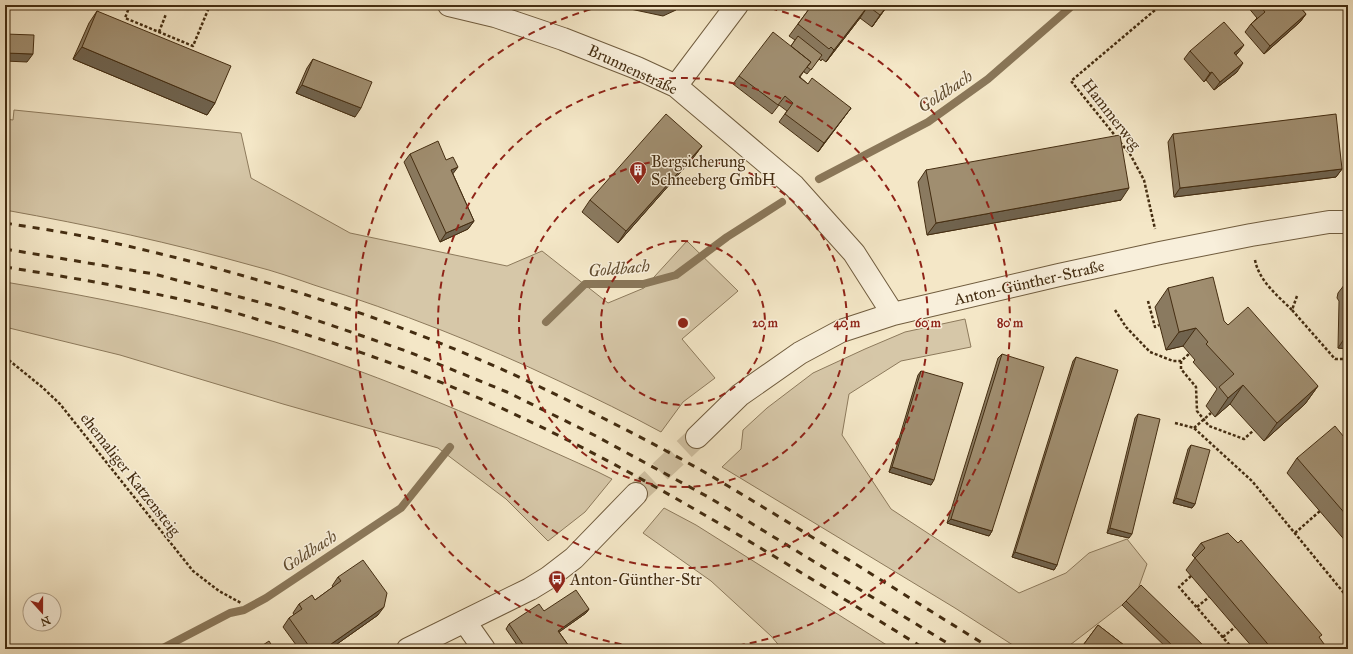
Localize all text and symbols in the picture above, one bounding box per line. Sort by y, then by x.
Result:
street label: Brunnenstraße [585,40,681,99]
water label: Goldbach [914,65,977,117]
street label: Hammerweg [1077,75,1145,155]
place label: Bergsicherung Schneeberg GmbH [651,152,776,190]
building icon: Bergsicherung Schneeberg GmbH [628,160,648,185]
water label: Goldbach [587,255,651,282]
street label: Anton-Günther-Straße [951,256,1106,309]
centre of rings [676,316,690,330]
text: 20 m [752,316,779,330]
text: 40 m [834,316,861,331]
text: 60 m [915,316,942,330]
text: 80 m [997,316,1024,330]
street label: ehemaliger Katzensteig [76,409,185,541]
water label: Goldbach [278,526,341,577]
bus stop icon: Anton-Günther-Str [547,569,567,594]
place label: Anton-Günther-Str [569,570,702,589]
north arrow [22,592,62,632]
text: N [38,613,52,629]

